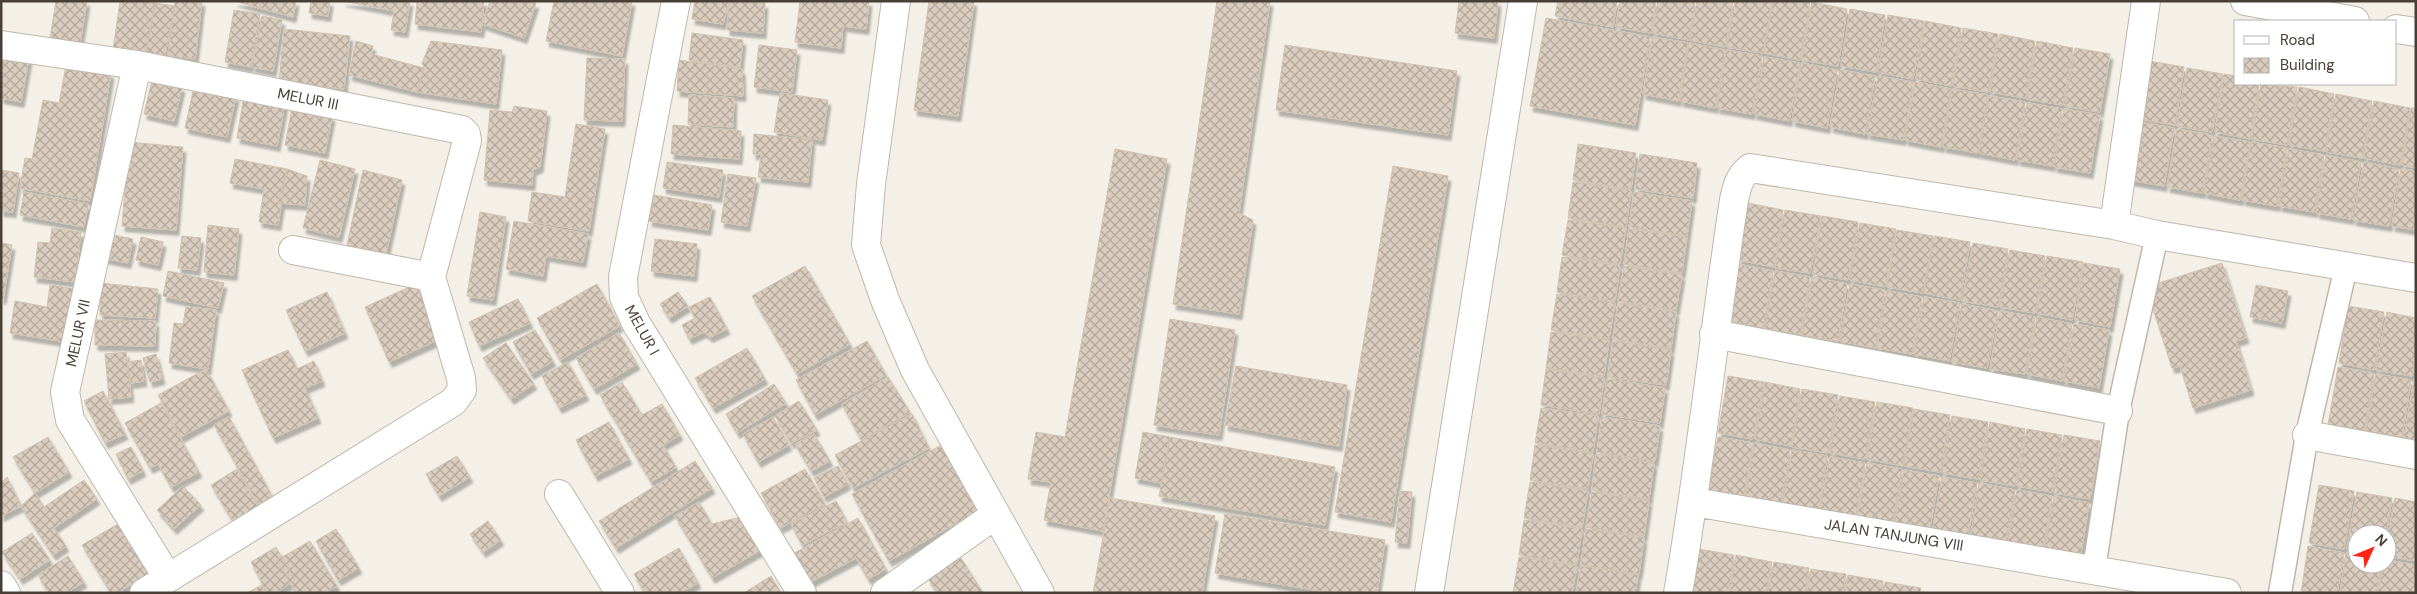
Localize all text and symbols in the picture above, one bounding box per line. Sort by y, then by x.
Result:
legend [2234,20,2397,85]
text: Road [2280,30,2315,50]
text: Building [2280,55,2335,75]
street label: MELUR III [276,83,340,115]
street label: MELUR VII [61,298,95,368]
street label: MELUR I [620,301,664,359]
street label: JALAN TANJUNG VIII [1823,514,1965,556]
north arrow [2347,524,2397,574]
text: N [2371,530,2391,550]

